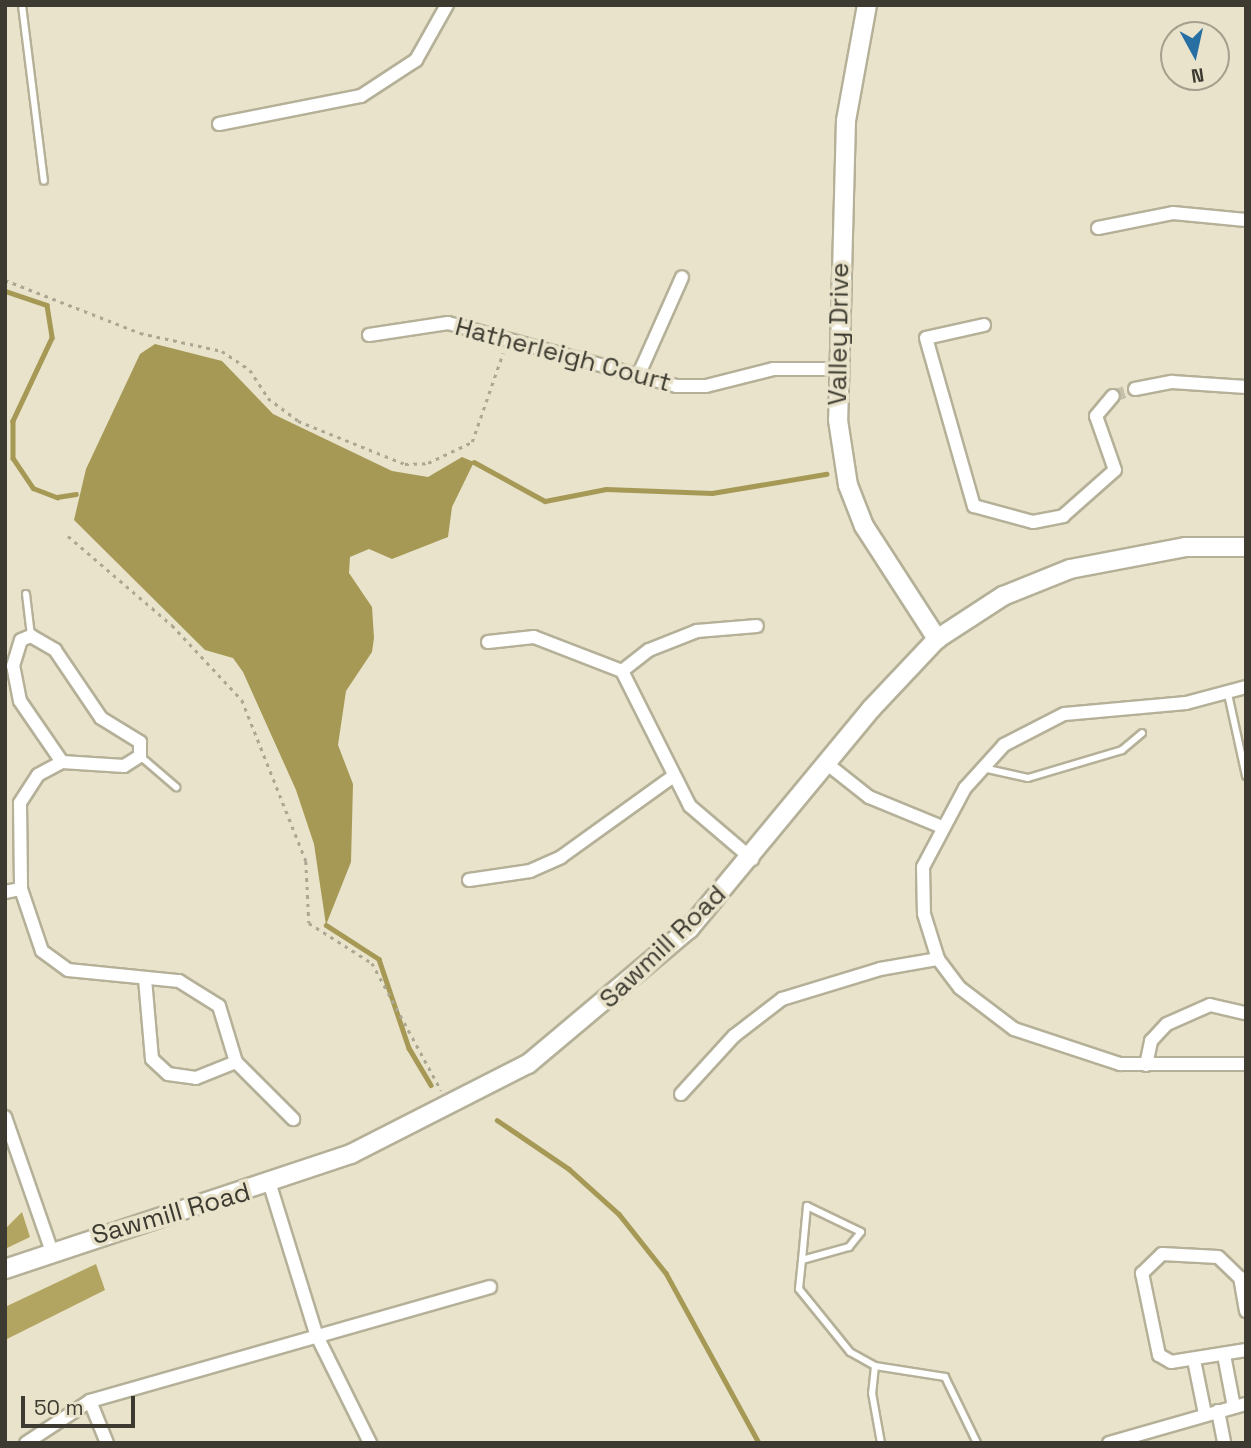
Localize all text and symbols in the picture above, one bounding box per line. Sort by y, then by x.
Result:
north arrow [1160,21,1230,91]
text: N [1190,62,1206,89]
street label: Valley Drive [822,262,856,406]
street label: Hatherleigh Court [452,311,674,399]
street label: Sawmill Road [593,879,733,1015]
street label: Sawmill Road [88,1176,254,1252]
scale bar [24,1382,138,1426]
text: 50 m [34,1394,84,1421]

